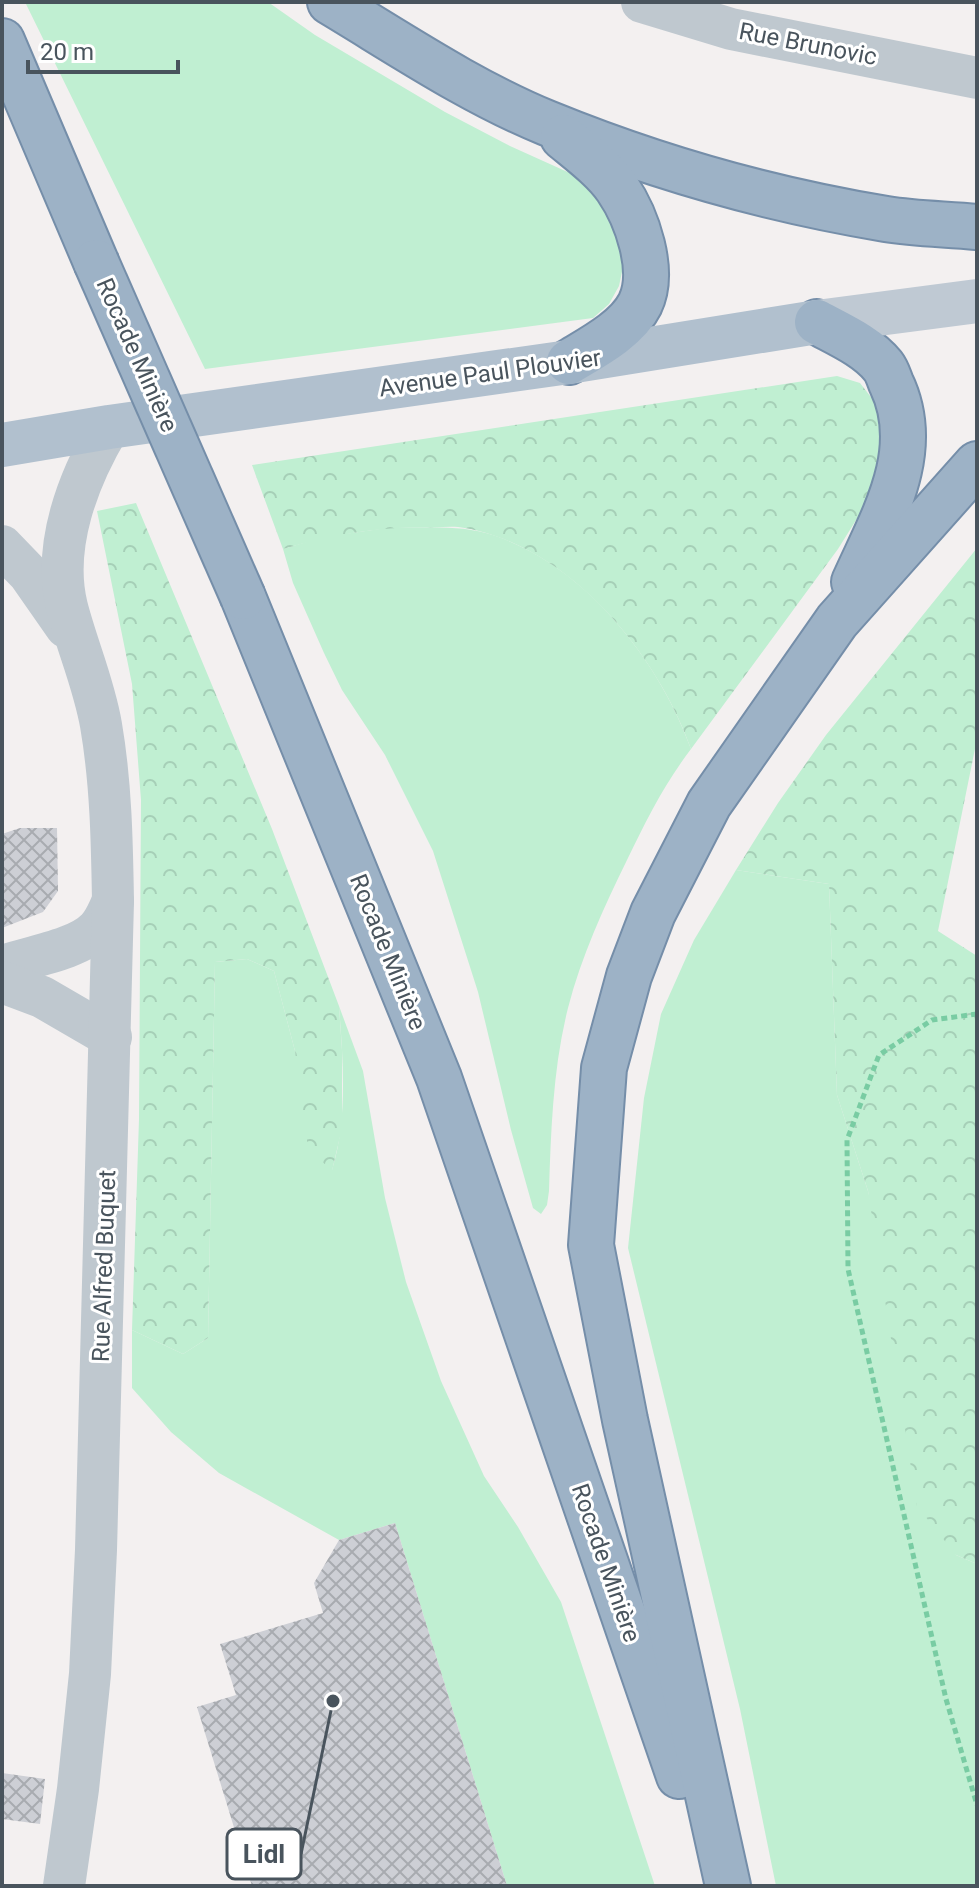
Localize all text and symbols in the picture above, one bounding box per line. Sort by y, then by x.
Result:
street label: Rue Brunovic [737,17,879,71]
scale bar [28,24,178,74]
text: 20 m [40,38,94,66]
street label: Rocade Minière [91,274,183,436]
street label: Avenue Paul Plouvier [377,344,603,402]
street label: Rocade Minière [344,870,432,1034]
street label: Rue Alfred Buquet [87,1169,121,1363]
street label: Rocade Minière [566,1480,646,1646]
callout: Lidl [227,1829,301,1879]
text: Lidl [243,1839,285,1869]

